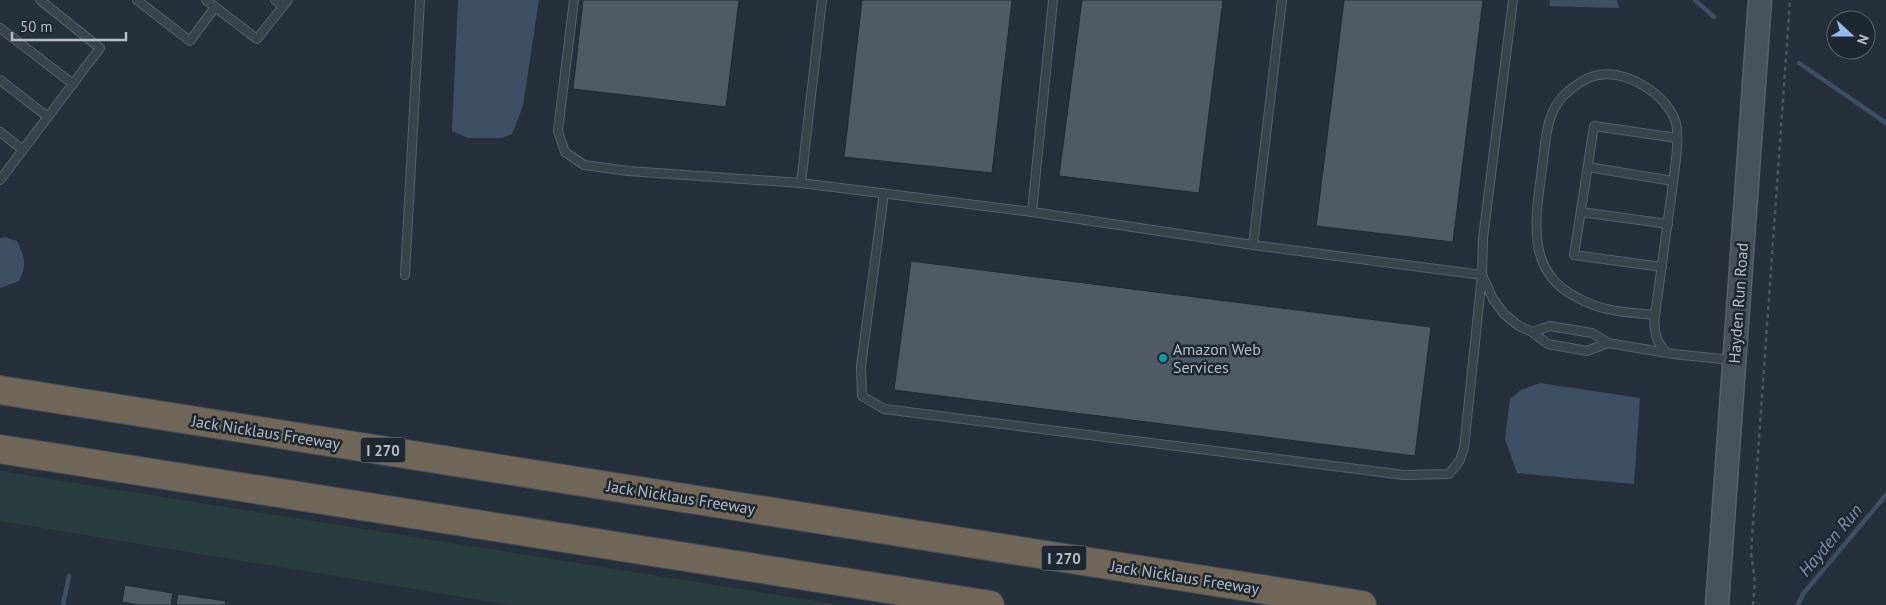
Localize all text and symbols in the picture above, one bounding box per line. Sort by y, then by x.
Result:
scale bar [12,10,126,42]
north arrow [1826,10,1876,60]
text: 50 m [20,17,53,36]
text: N [1853,32,1873,47]
street label: Hayden Run Road [1724,242,1752,364]
place label: Amazon Web Services [1173,339,1261,377]
marker: Amazon Web Services [1157,352,1169,364]
street label: Jack Nicklaus Freeway [189,410,342,454]
road number: I 270 [360,438,406,462]
street label: Jack Nicklaus Freeway [604,475,757,519]
water label: Hayden Run [1793,499,1867,581]
road number: I 270 [1042,546,1086,570]
street label: Jack Nicklaus Freeway [1108,555,1261,599]

